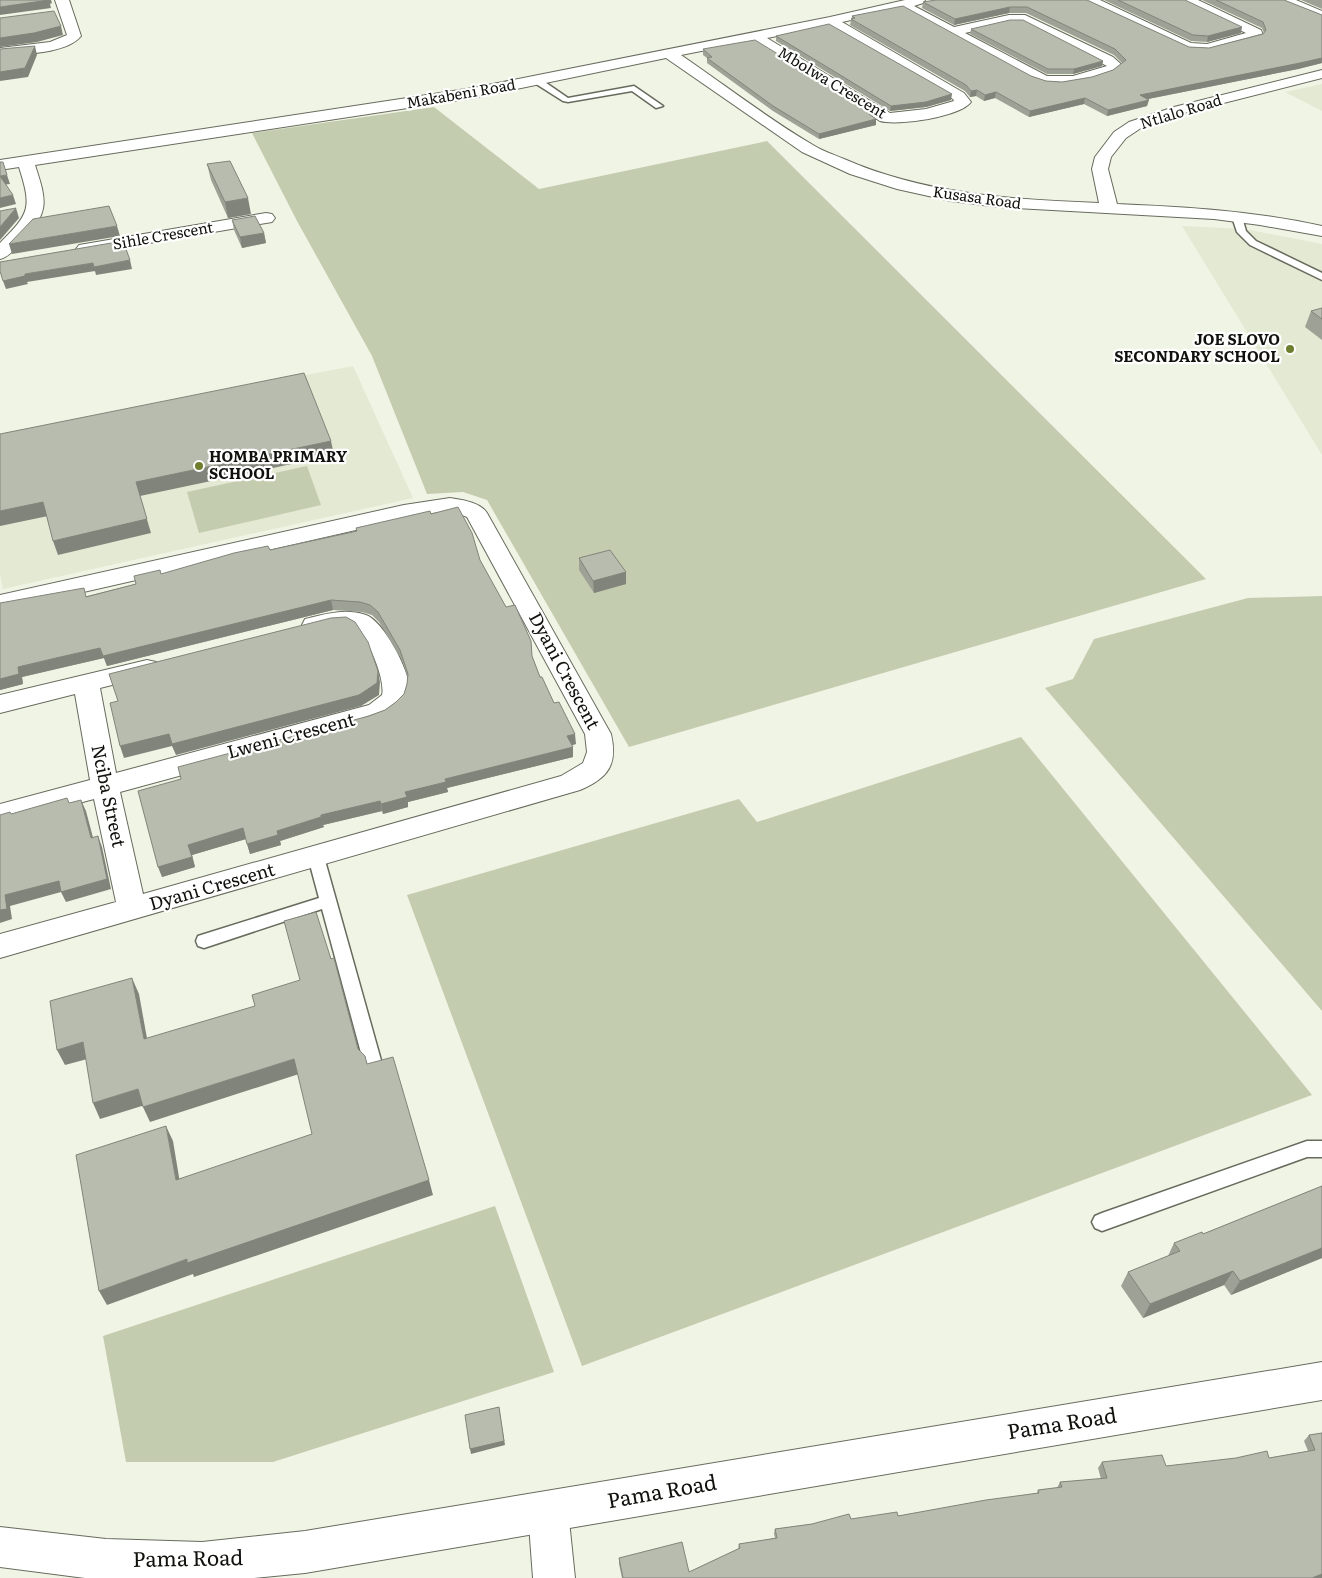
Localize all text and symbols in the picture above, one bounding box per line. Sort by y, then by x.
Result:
street label: Mbolwa Crescent [774,40,892,123]
street label: Makabeni Road [404,72,517,113]
street label: Ntlalo Road [1137,87,1224,134]
street label: Kusasa Road [931,179,1023,214]
street label: Sihle Crescent [111,214,215,255]
place label: JOE SLOVO SECONDARY SCHOOL [1114,327,1280,367]
marker: JOE SLOVO SECONDARY SCHOOL [1284,343,1296,355]
place label: HOMBA PRIMARY SCHOOL [209,444,348,484]
marker: HOMBA PRIMARY SCHOOL [193,460,205,472]
street label: Dyani Crescent [523,607,608,734]
street label: Lweni Crescent [224,704,358,765]
street label: Nciba Street [85,742,134,850]
street label: Dyani Crescent [146,855,278,916]
street label: Pama Road [1005,1398,1119,1445]
street label: Pama Road [604,1465,719,1514]
street label: Pama Road [132,1540,244,1573]

